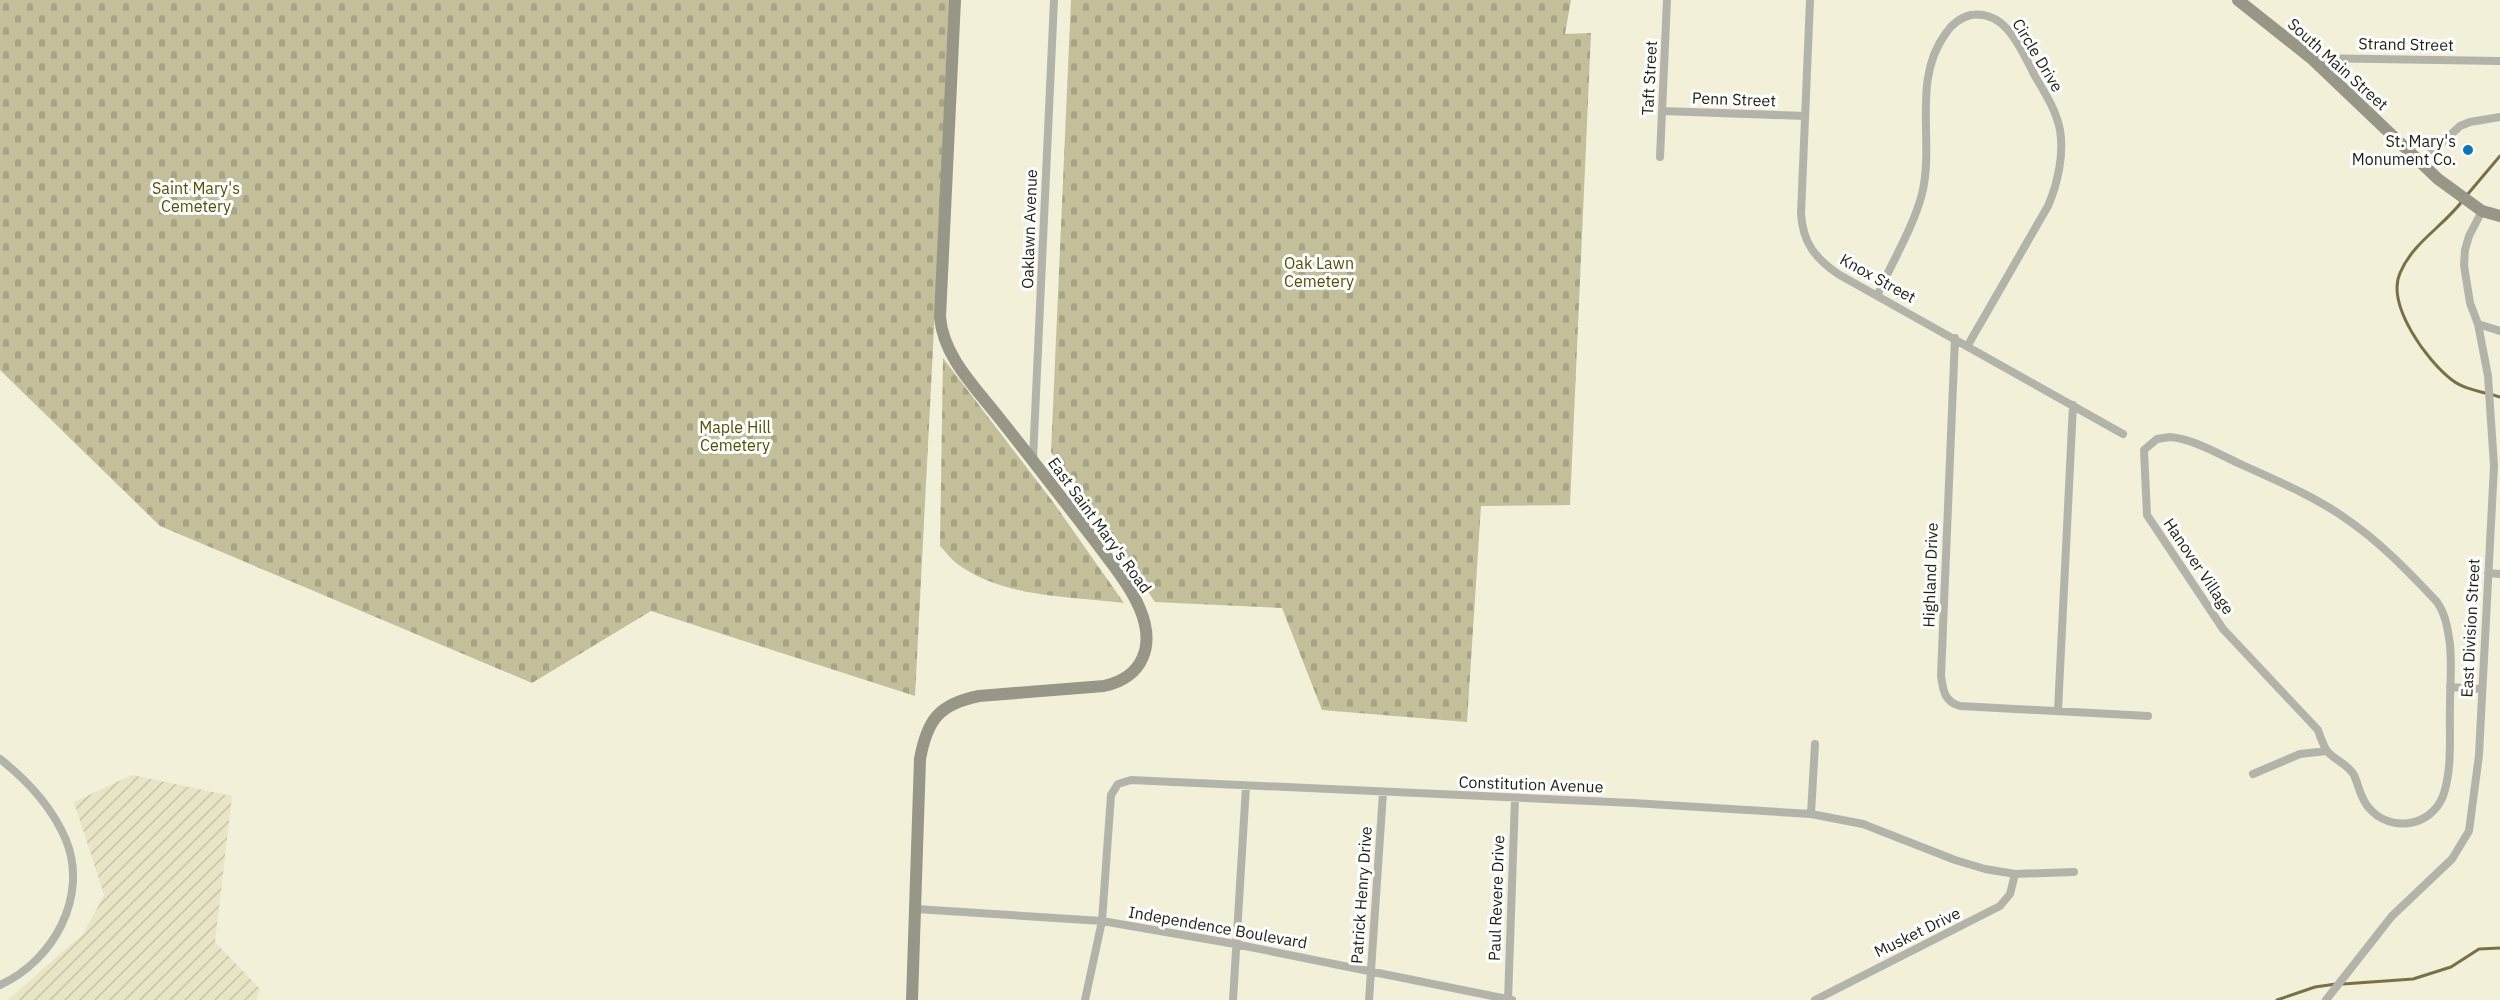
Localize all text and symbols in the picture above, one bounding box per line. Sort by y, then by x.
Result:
street label: South Main Street [2284,14,2392,114]
street label: Circle Drive [2008,15,2068,95]
street label: Strand Street [2358,33,2454,55]
street label: Taft Street [1637,40,1661,116]
street label: Penn Street [1692,88,1776,110]
place label: St. Mary's Monument Co. [2352,131,2456,169]
marker: St. Mary's Monument Co. [2461,143,2475,157]
street label: Oaklawn Avenue [1017,169,1041,289]
park label: Saint Mary's Cemetery [152,178,240,216]
street label: Knox Street [1837,249,1919,307]
park label: Oak Lawn Cemetery [1284,253,1354,291]
park label: Maple Hill Cemetery [699,417,771,455]
street label: East Saint Mary's Road [1044,453,1156,597]
street label: Hanover Village [2159,514,2239,618]
street label: Highland Drive [1918,522,1942,628]
street label: East Division Street [2456,558,2484,698]
street label: Constitution Avenue [1458,771,1604,797]
street label: Patrick Henry Drive [1346,825,1376,964]
street label: Paul Revere Drive [1484,834,1508,961]
street label: Independence Boulevard [1127,901,1309,953]
street label: Musket Drive [1871,902,1964,961]

